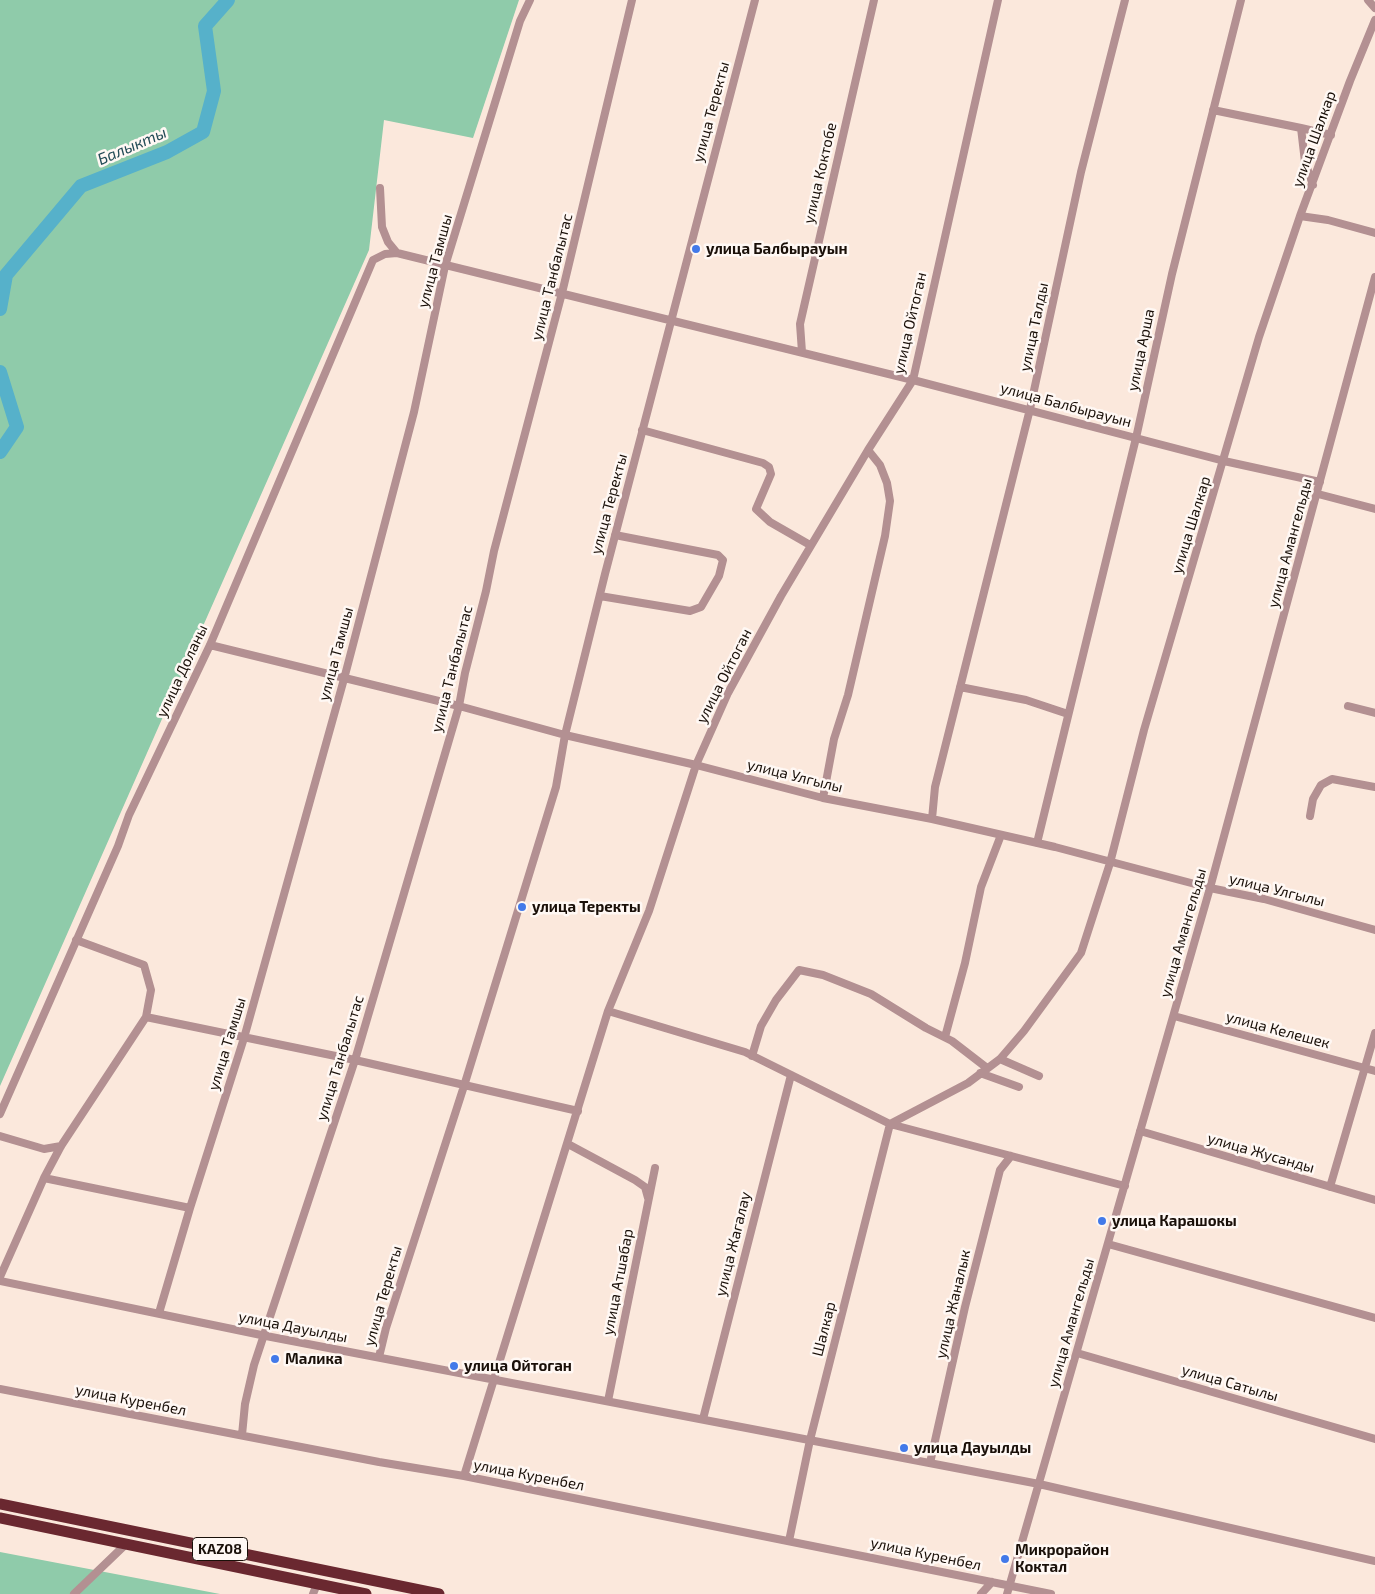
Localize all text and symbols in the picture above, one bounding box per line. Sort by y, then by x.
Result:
street label: улица Теректы [689,60,733,164]
street label: улица Шалкар [1288,88,1340,190]
street label: улица Коктобе [800,121,840,225]
water label: Балыкты [95,123,169,169]
street label: улица Тамшы [414,212,456,310]
street label: улица Танбалытас [528,212,576,342]
place label: улица Балбырауын [706,240,848,258]
marker: улица Балбырауын [690,243,702,255]
street label: улица Ойтоган [890,270,930,376]
street label: улица Талды [1016,281,1052,373]
street label: улица Арша [1123,307,1159,393]
street label: улица Балбырауын [999,379,1133,431]
street label: улица Теректы [587,452,631,556]
street label: улица Шалкар [1168,474,1214,576]
street label: улица Амангельды [1264,476,1316,610]
street label: улица Танбалытас [428,604,476,734]
street label: улица Тамшы [315,605,357,703]
street label: улица Доланы [153,622,211,720]
street label: улица Ойтоган [692,626,756,726]
street label: улица Улгылы [745,755,845,797]
street label: улица Амангельды [1156,866,1210,1000]
street label: улица Улгылы [1227,869,1327,911]
place label: улица Теректы [532,898,641,916]
marker: улица Теректы [516,901,528,913]
street label: улица Танбалытас [312,993,368,1123]
street label: улица Тамшы [204,995,250,1093]
street label: улица Келешек [1224,1007,1332,1053]
street label: улица Жусанды [1205,1129,1317,1177]
street label: улица Жагалау [711,1190,755,1298]
place label: улица Карашокы [1112,1212,1237,1230]
marker: улица Карашокы [1096,1215,1108,1227]
street label: улица Атшабар [599,1227,637,1337]
street label: улица Теректы [360,1244,406,1348]
street label: улица Жаналык [932,1248,974,1360]
street label: улица Амангельды [1044,1256,1098,1390]
street label: Шалкар [809,1300,839,1358]
street label: улица Дауылды [237,1308,349,1346]
place label: Малика [285,1350,342,1368]
marker: Малика [269,1353,281,1365]
place label: улица Ойтоган [464,1357,572,1375]
marker: улица Ойтоган [448,1360,460,1372]
street label: улица Сатылы [1180,1361,1280,1405]
street label: улица Куренбел [74,1380,188,1420]
place label: улица Дауылды [914,1439,1031,1457]
marker: улица Дауылды [898,1442,910,1454]
street label: улица Куренбел [472,1455,586,1495]
street label: улица Куренбел [869,1533,983,1575]
road number: KAZ08 [192,1538,248,1560]
place label: Микрорайон Коктал [1015,1541,1109,1576]
marker: Микрорайон Коктал [999,1553,1011,1565]

